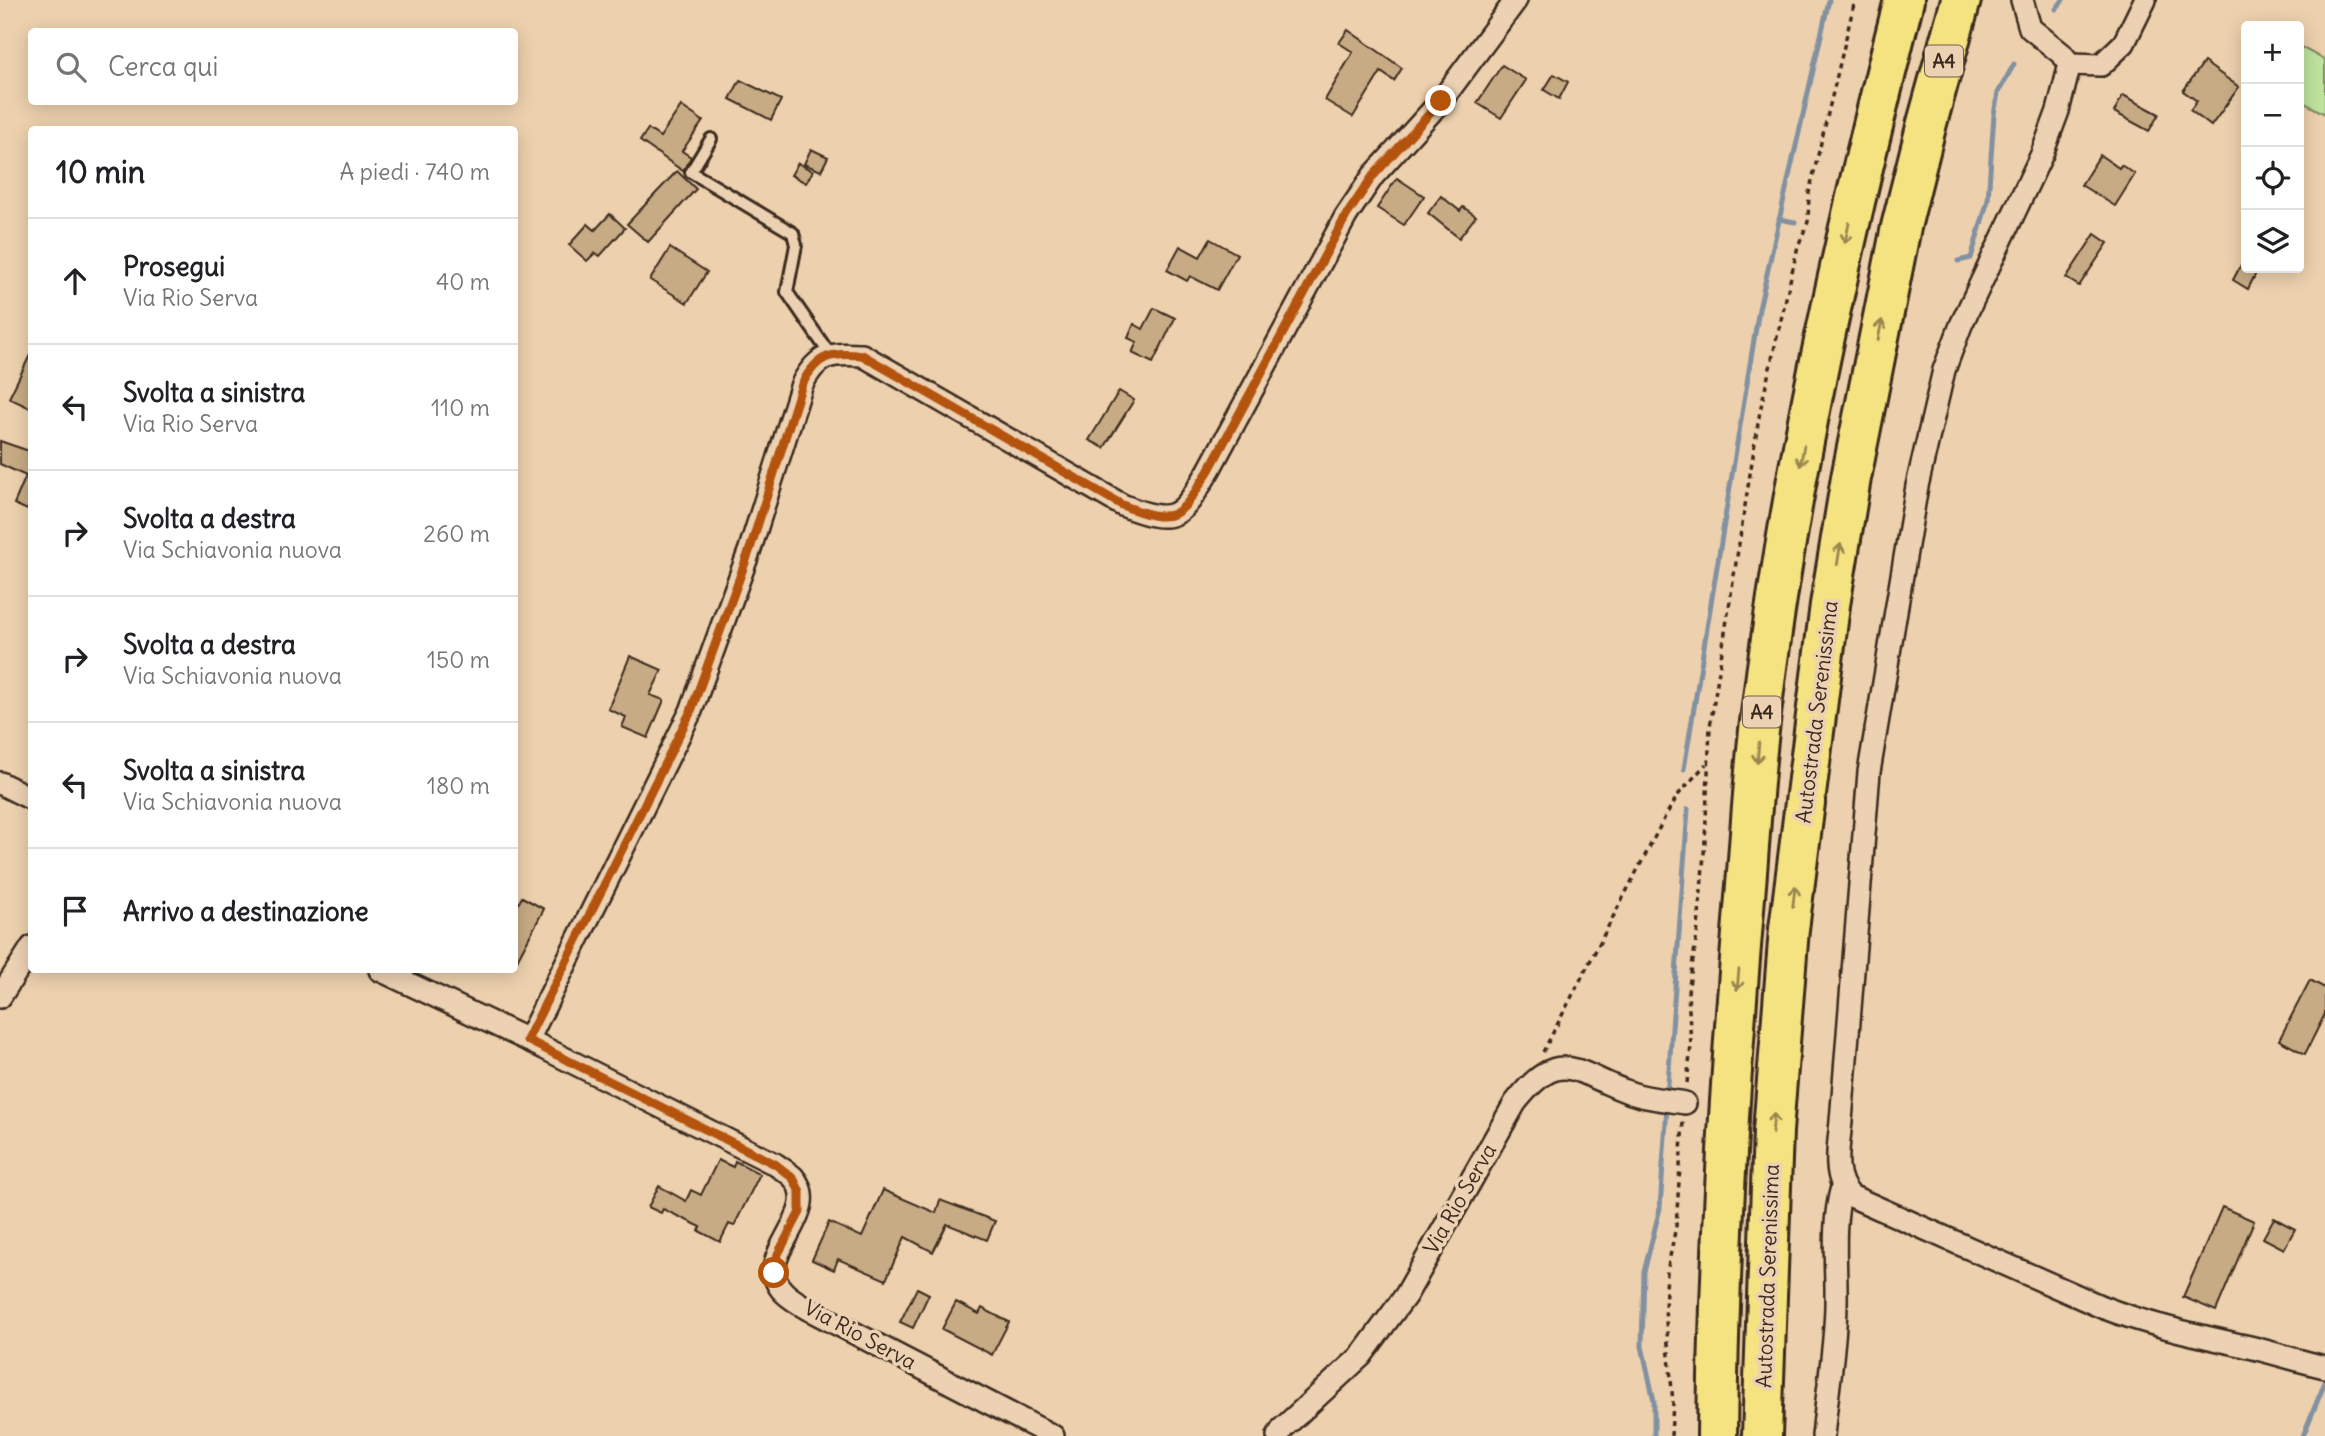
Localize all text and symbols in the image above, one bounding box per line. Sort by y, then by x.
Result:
map controls [2241,21,2304,273]
button: + [2241,21,2304,84]
search box [28,28,518,105]
road number: A4 [1925,45,1963,76]
icon: search [52,48,90,86]
text: Cerca qui [108,50,218,83]
button: − [2241,84,2304,147]
route end [1425,85,1456,116]
button: locate [2241,147,2304,210]
text: 10 min [56,153,145,191]
text: A piedi · 740 m [340,157,490,186]
button: layers [2241,210,2304,273]
one-way arrow [1840,221,1854,244]
text: Prosegui [123,250,225,283]
icon: ahead [56,262,94,300]
text: 40 m [436,267,490,296]
text: Via Rio Serva [123,283,258,312]
one-way arrow [1874,319,1888,342]
text: Svolta a sinistra [123,376,305,409]
icon: left [56,388,94,426]
text: 110 m [431,393,490,422]
text: Via Rio Serva [123,409,258,438]
one-way arrow [1795,444,1808,467]
text: Svolta a destra [123,502,296,535]
icon: right [56,514,94,552]
text: 260 m [423,519,490,548]
text: Via Schiavonia nuova [123,535,342,564]
one-way arrow [1833,543,1846,566]
street label: Autostrada Serenissima [1789,599,1844,825]
text: Svolta a destra [123,628,296,661]
icon: right [56,640,94,678]
text: 150 m [427,645,490,674]
text: Via Schiavonia nuova [123,661,342,690]
road number: A4 [1743,696,1781,727]
one-way arrow [1751,742,1764,764]
text: Svolta a sinistra [123,754,305,787]
icon: left [56,766,94,804]
text: 180 m [427,771,490,800]
text: Via Schiavonia nuova [123,787,342,816]
one-way arrow [1787,886,1800,908]
icon: arrive [56,892,94,930]
text: Arrivo a destinazione [123,895,369,928]
one-way arrow [1731,968,1744,991]
one-way arrow [1767,1112,1780,1135]
street label: Via Rio Serva [1417,1139,1502,1259]
street label: Autostrada Serenissima [1750,1163,1785,1388]
route start [758,1257,789,1288]
street label: Via Rio Serva [799,1294,921,1375]

